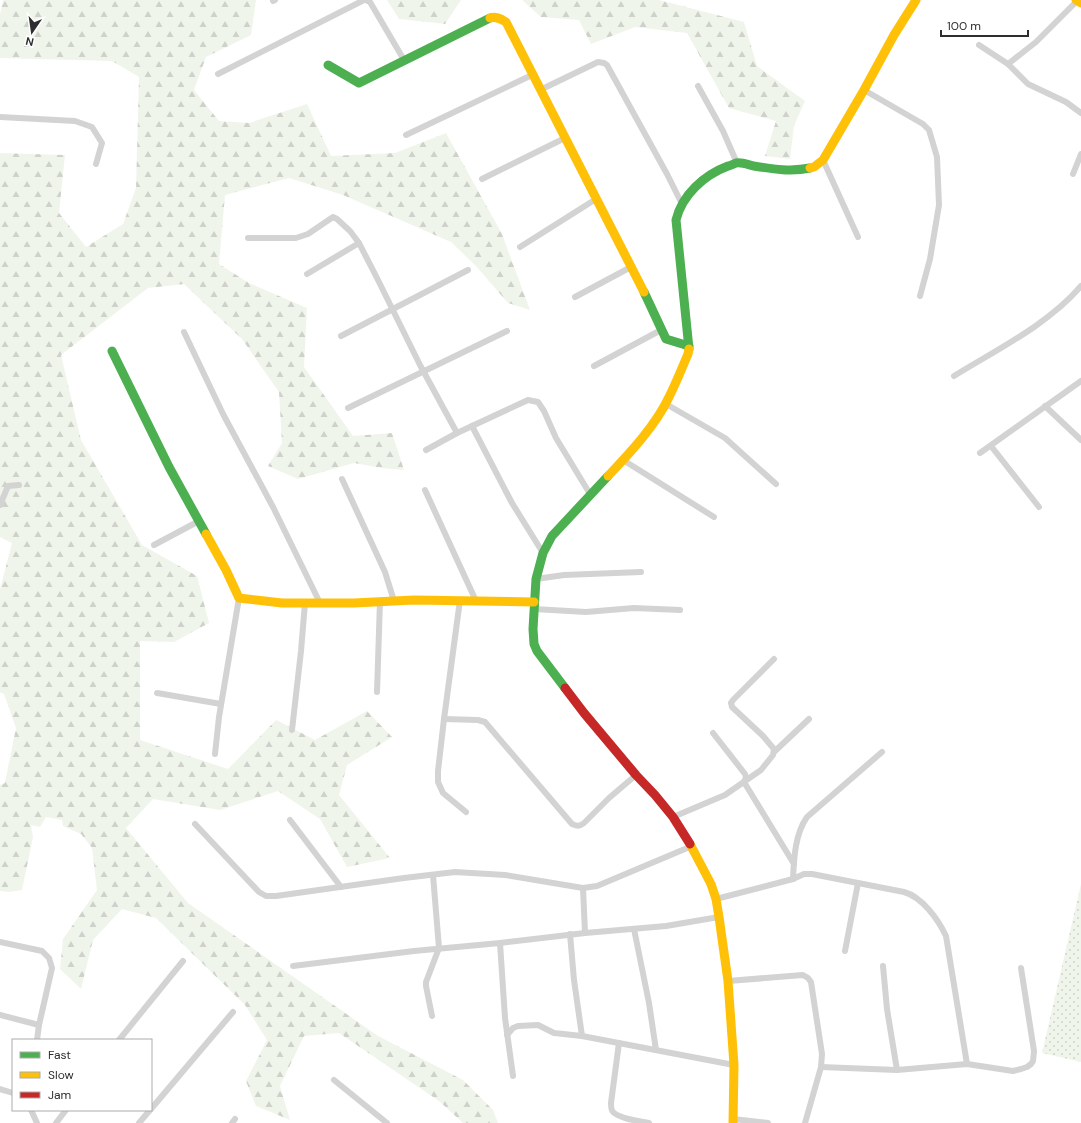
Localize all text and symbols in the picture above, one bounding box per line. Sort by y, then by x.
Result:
north arrow [12,12,52,52]
scale bar [941,12,1028,38]
text: 100 m [947,18,981,34]
text: N [24,34,35,49]
legend [12,1039,152,1111]
text: Fast [48,1047,71,1063]
text: Slow [48,1067,74,1083]
text: Jam [48,1087,71,1103]

